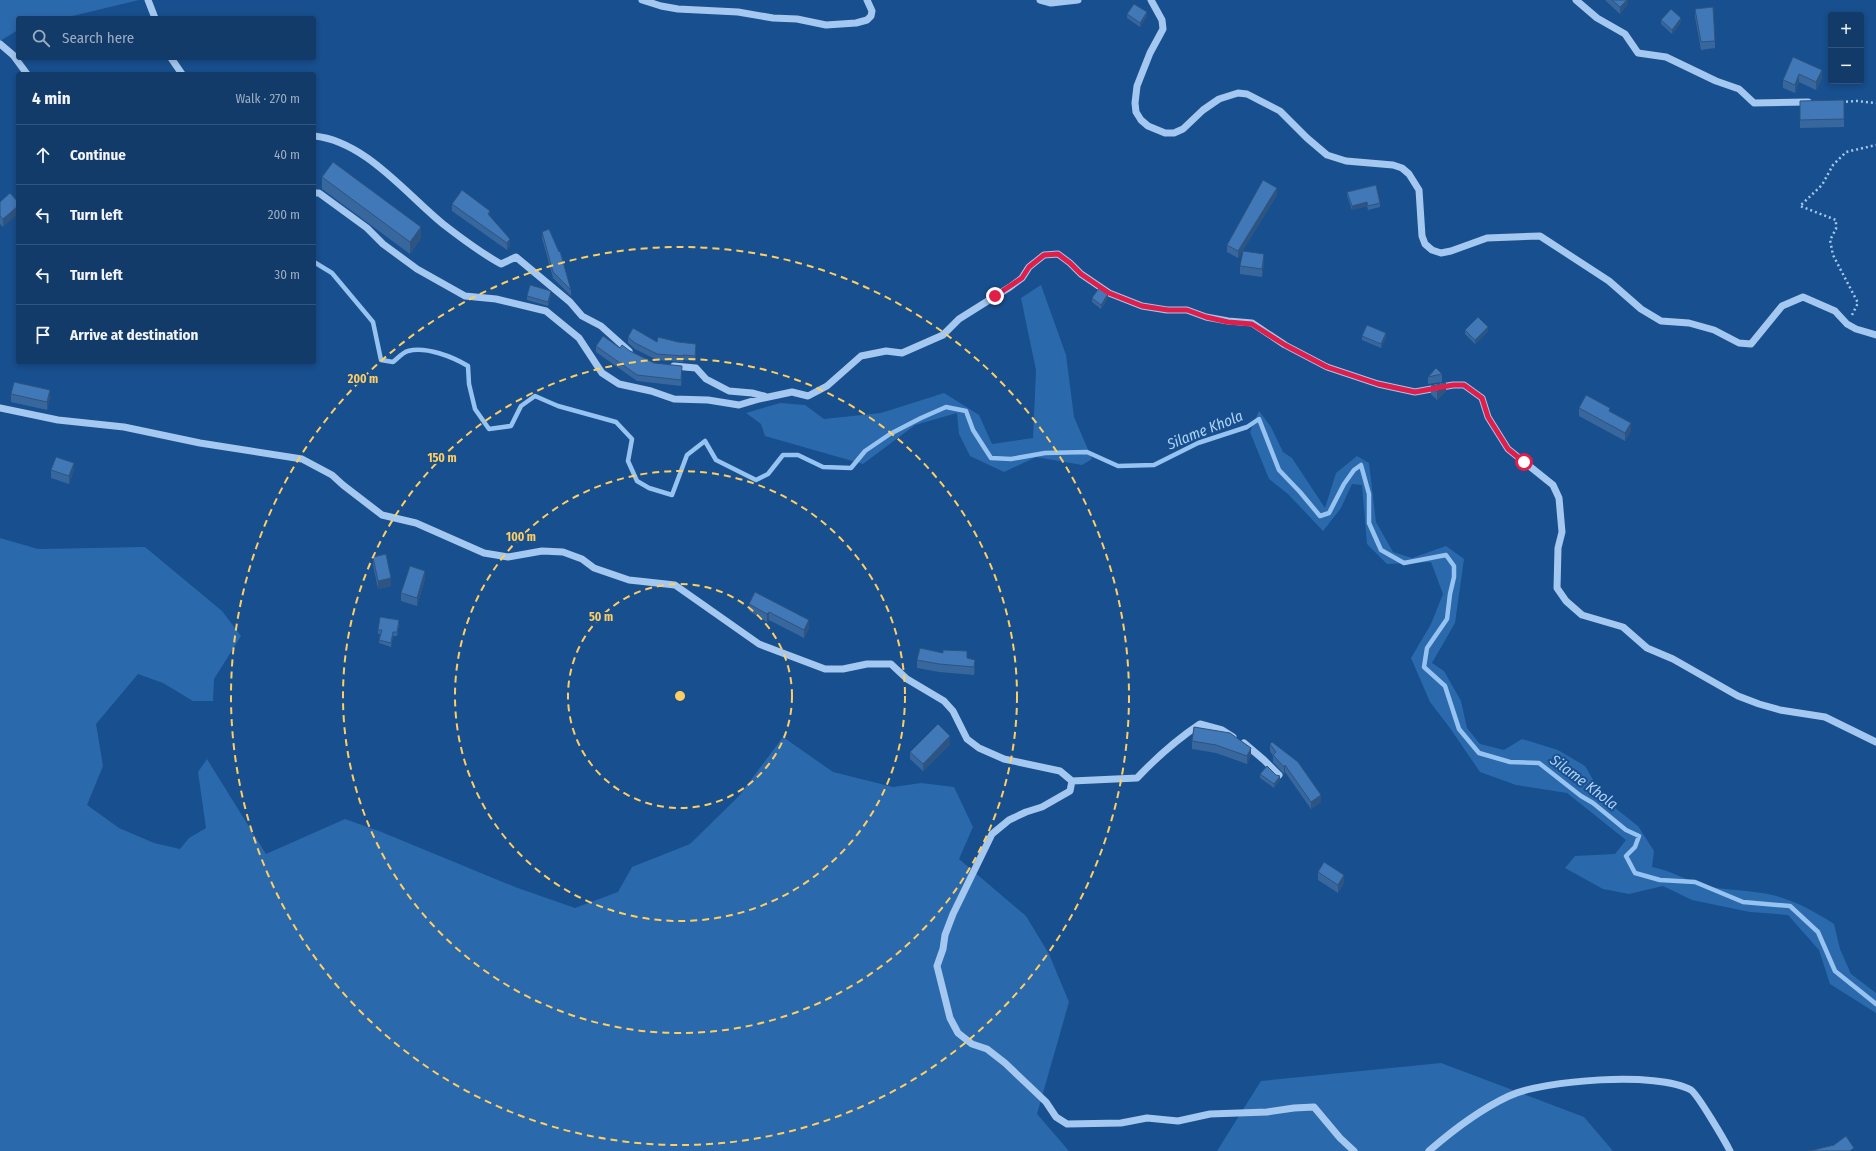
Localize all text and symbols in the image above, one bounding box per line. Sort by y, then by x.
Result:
map controls [1828,12,1864,84]
button: + [1828,12,1864,48]
search box [16,16,316,60]
icon: search [30,27,52,49]
text: Search here [62,29,134,47]
button: − [1828,48,1864,84]
text: 4 min [32,88,71,109]
text: Walk · 270 m [235,91,300,106]
icon: ahead [32,144,54,166]
text: Continue [70,146,126,164]
text: 40 m [274,147,300,162]
icon: left [32,204,54,226]
text: Turn left [70,206,123,224]
text: 200 m [268,207,300,222]
icon: left [32,264,54,286]
text: Turn left [70,266,123,284]
text: 30 m [274,267,300,282]
route end [986,287,1004,305]
icon: arrive [32,324,54,346]
text: Arrive at destination [70,326,198,344]
text: 200 m [347,372,378,386]
water label: Silame Khola [1164,407,1246,454]
text: 150 m [427,451,457,465]
route start [1515,453,1533,471]
text: 100 m [506,530,536,544]
text: 50 m [589,610,613,624]
centre of rings [673,689,687,703]
water label: Silame Khola [1546,750,1622,813]

